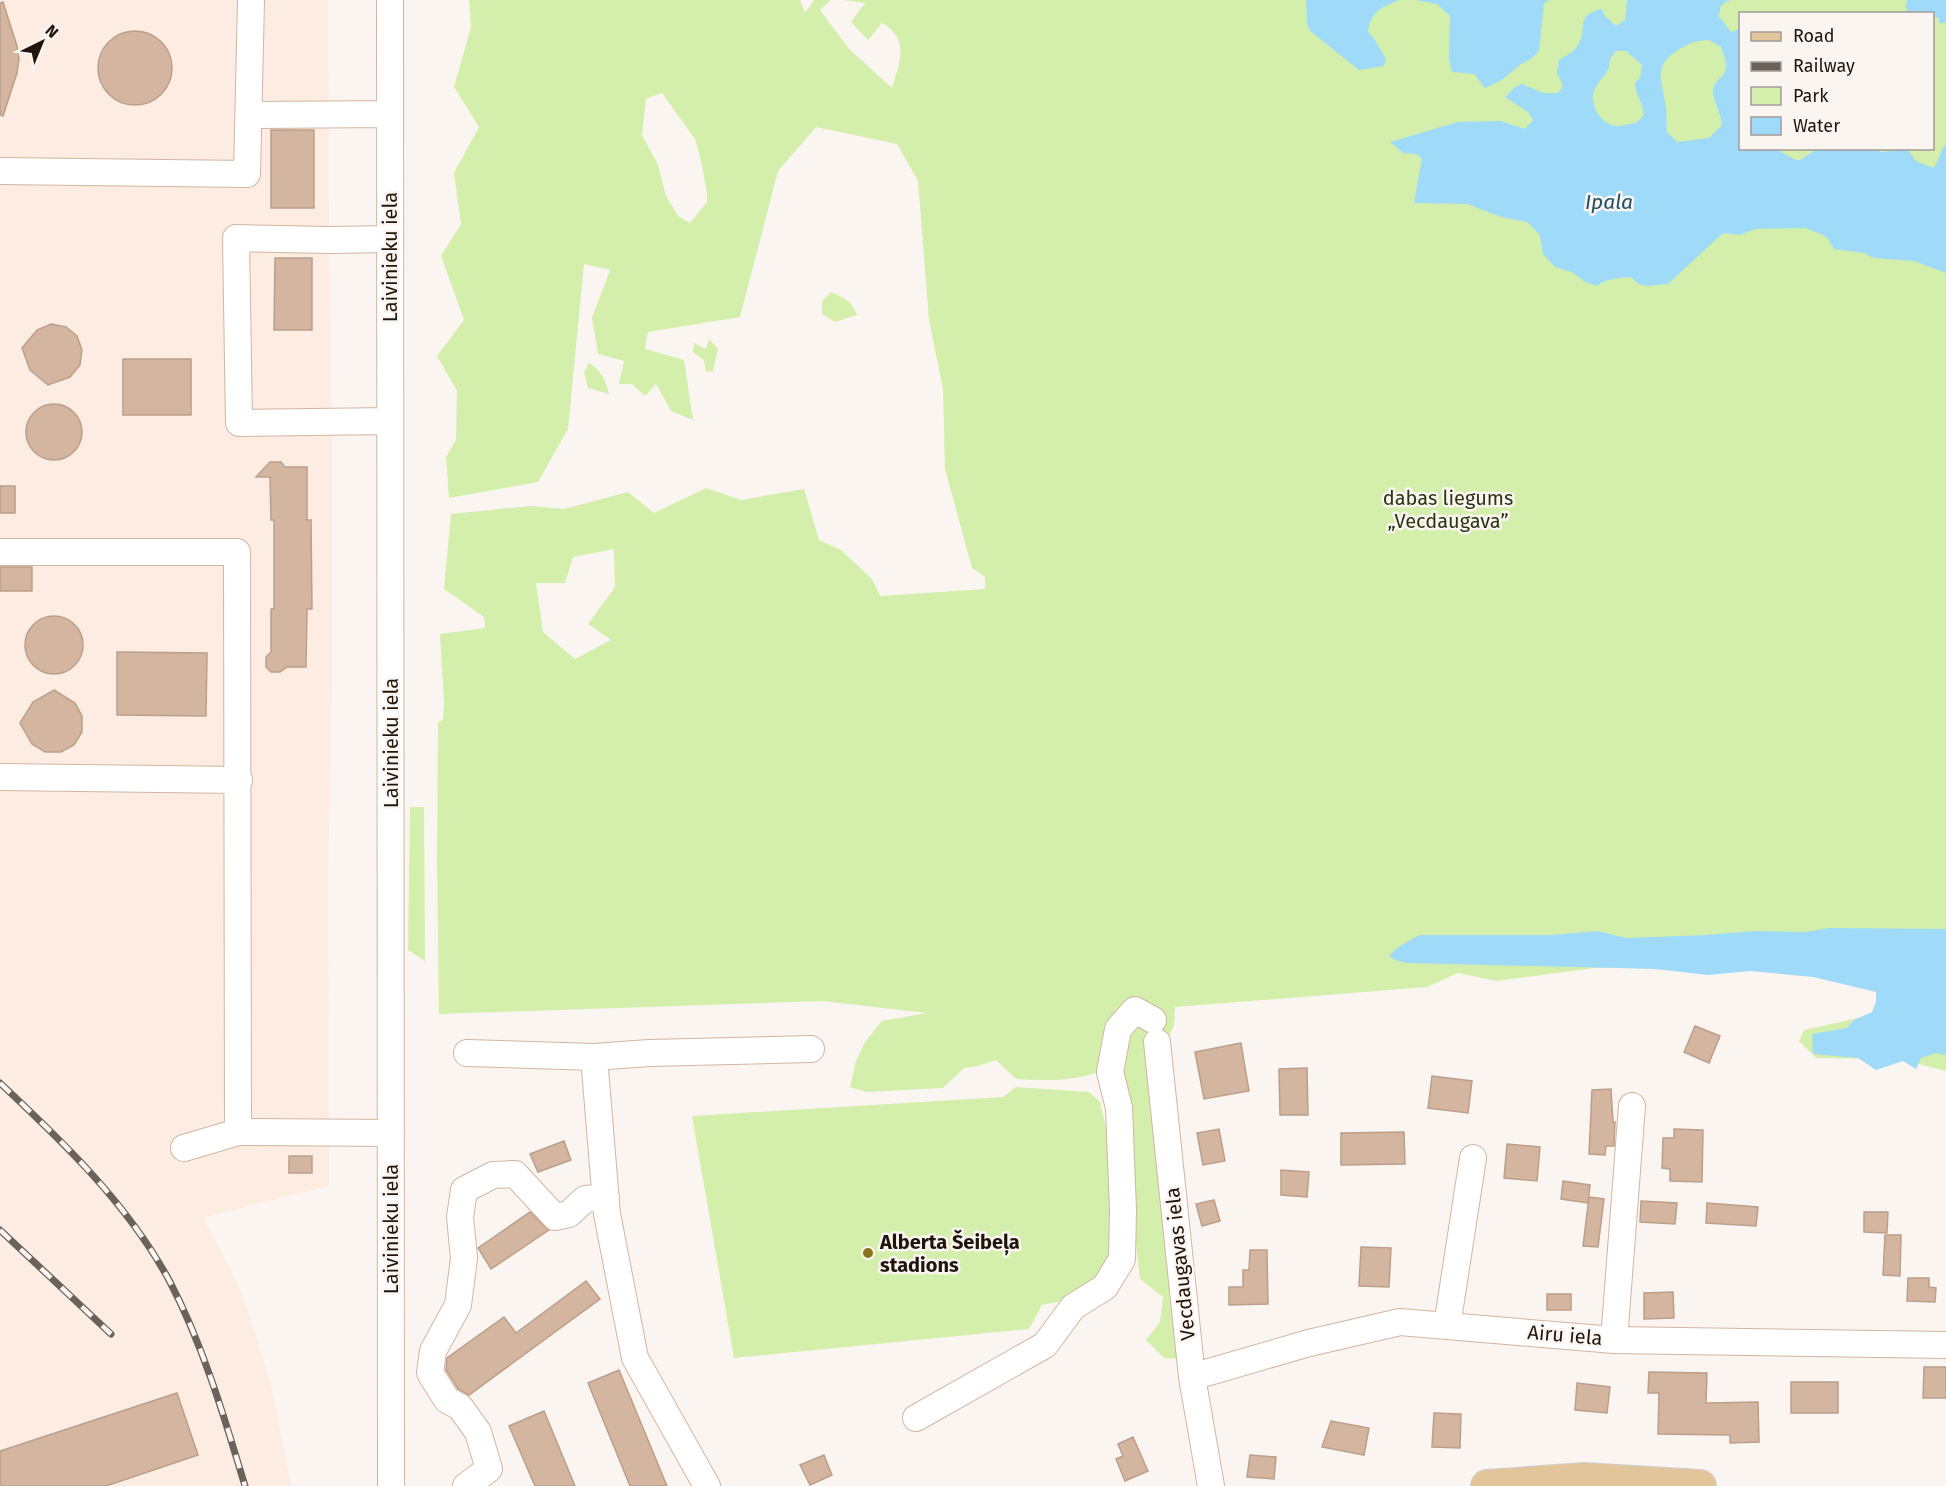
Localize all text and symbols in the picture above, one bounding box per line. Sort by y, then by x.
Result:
north arrow [12,12,72,72]
legend [1739,12,1934,150]
text: N [42,21,62,42]
text: Road [1793,25,1835,47]
text: Railway [1793,55,1855,77]
text: Park [1793,85,1829,107]
text: Water [1793,115,1840,137]
water label: Ipala [1585,189,1633,215]
street label: Laivinieku iela [378,192,402,322]
park label: dabas liegums „Vecdaugava” [1383,486,1513,533]
street label: Laivinieku iela [379,678,403,808]
street label: Laivinieku iela [379,1164,403,1294]
street label: Vecdaugavas iela [1160,1186,1200,1342]
place label: Alberta Šeibeļa stadions [879,1229,1020,1277]
marker: Alberta Šeibeļa stadions [861,1246,875,1260]
street label: Airu iela [1527,1320,1603,1350]

